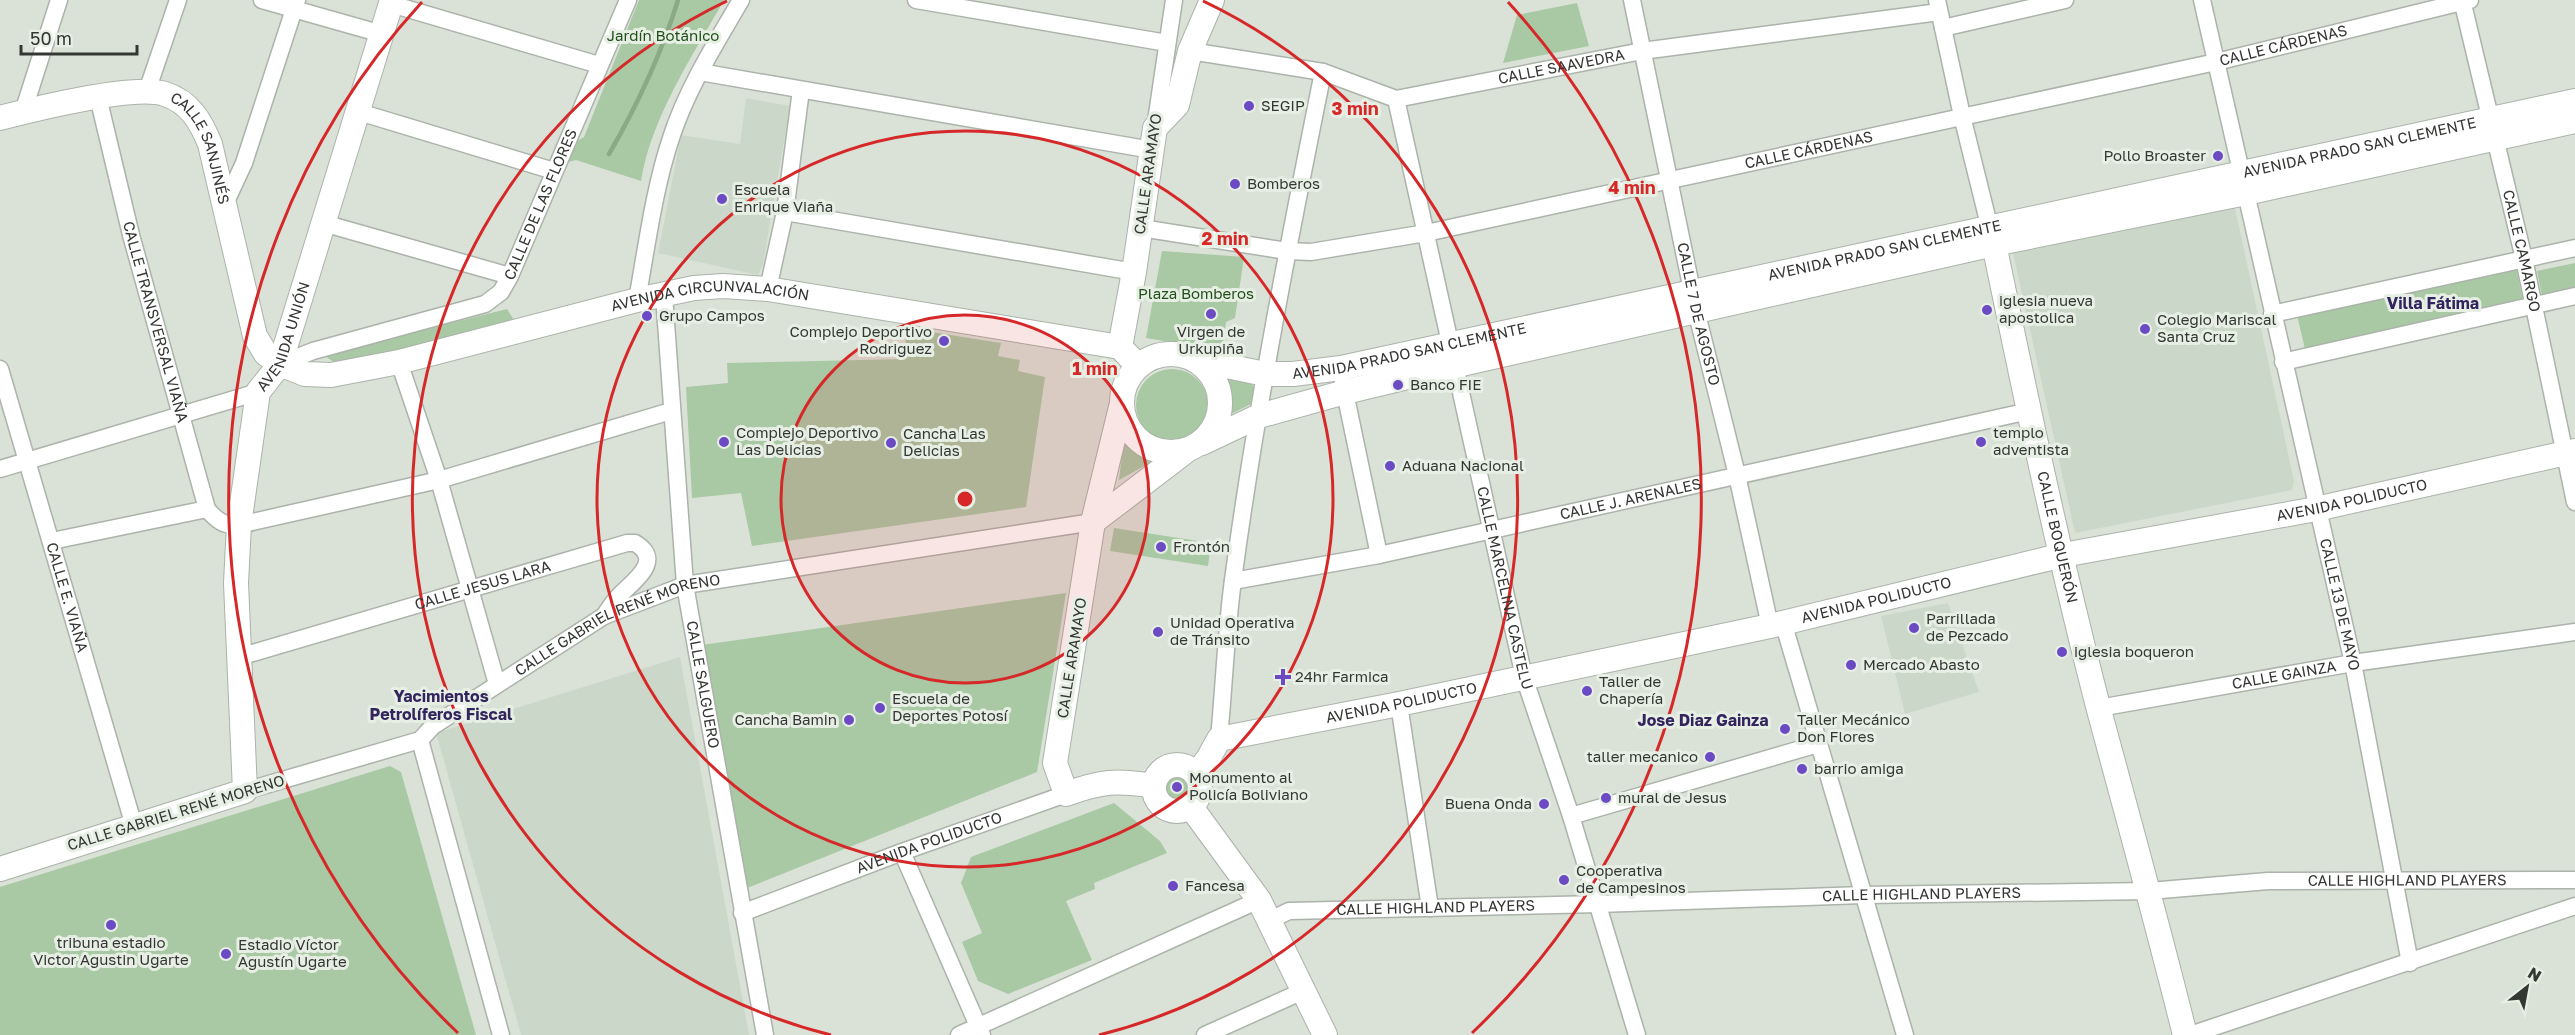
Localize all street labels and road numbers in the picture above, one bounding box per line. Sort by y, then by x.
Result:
street label: CALLE CÁRDENAS [2217,20,2349,69]
street label: CALLE SAAVEDRA [1496,45,1626,87]
street label: CALLE SANJINÉS [168,88,234,206]
street label: CALLE ARAMAYO [1130,112,1164,235]
street label: AVENIDA PRADO SAN CLEMENTE [2241,113,2478,181]
street label: CALLE DE LAS FLORES [499,126,580,282]
street label: CALLE CÁRDENAS [1743,127,1874,172]
street label: CALLE CAMARGO [2500,188,2545,314]
street label: AVENIDA PRADO SAN CLEMENTE [1766,215,2003,283]
street label: CALLE TRANSVERSAL VIAÑA [120,219,193,424]
street label: CALLE 7 DE AGOSTO [1674,241,1724,387]
street label: AVENIDA CIRCUNVALACIÓN [609,276,811,314]
street label: AVENIDA UNIÓN [252,279,313,394]
street label: AVENIDA PRADO SAN CLEMENTE [1291,318,1528,382]
street label: CALLE BOQUERÓN [2034,469,2082,605]
street label: CALLE J. ARENALES [1558,474,1703,523]
street label: AVENIDA POLIDUCTO [2275,474,2429,524]
street label: CALLE MARCELINA CASTELU [1474,485,1538,692]
street label: CALLE 13 DE MAYO [2317,536,2364,672]
street label: CALLE E. VIAÑA [43,540,93,654]
street label: CALLE JESUS LARA [412,556,552,613]
street label: CALLE GABRIEL RENÉ MORENO [511,570,722,679]
street label: AVENIDA POLIDUCTO [1799,572,1953,626]
street label: CALLE ARAMAYO [1053,596,1089,719]
street label: CALLE SALGUERO [684,619,724,750]
street label: CALLE GAINZA [2230,656,2337,692]
street label: AVENIDA POLIDUCTO [1324,678,1478,726]
street label: CALLE GABRIEL RENÉ MORENO [65,770,286,854]
street label: AVENIDA POLIDUCTO [853,807,1004,877]
street label: CALLE HIGHLAND PLAYERS [2308,870,2507,889]
street label: CALLE HIGHLAND PLAYERS [1822,883,2021,904]
street label: CALLE HIGHLAND PLAYERS [1336,895,1535,918]

